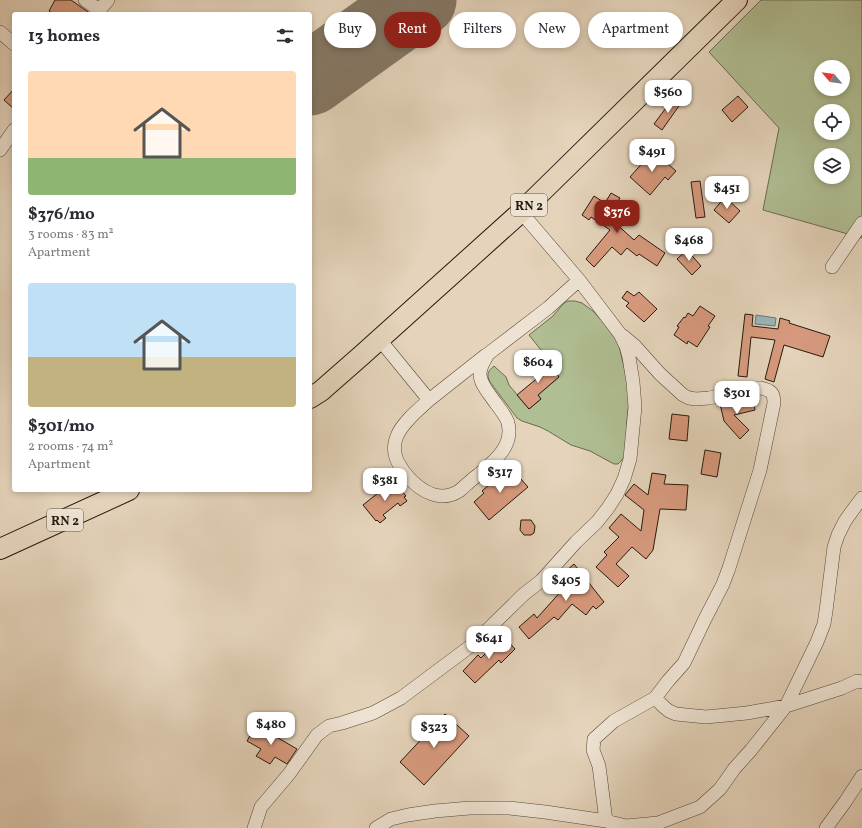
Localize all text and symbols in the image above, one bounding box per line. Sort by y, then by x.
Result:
chip: Buy [324,12,376,48]
chip: Rent [384,12,441,48]
chip: Filters [449,12,516,48]
chip: New [524,12,580,48]
chip: Apartment [588,12,683,48]
text: 13 homes [28,25,100,48]
icon: filters [274,25,296,47]
north arrow [814,60,850,96]
map controls [814,60,850,184]
pin: $560 [644,80,692,114]
text: $560 [654,84,682,102]
icon: home [126,97,198,169]
button: locate [814,104,850,140]
pin: $491 [628,139,676,173]
text: $491 [638,143,666,161]
button: layers [814,148,850,184]
pin: $451 [703,176,751,210]
text: $451 [714,180,740,198]
road number: RN 2 [511,194,547,216]
pin: $376 [593,200,641,234]
text: $376/mo [28,203,95,226]
text: $376 [603,204,631,222]
text: 3 rooms · 83 m² [28,226,114,244]
pin: $468 [665,228,713,262]
text: $468 [674,232,704,250]
text: Apartment [28,244,91,262]
icon: home [126,309,198,381]
pin: $604 [514,350,562,384]
text: $604 [523,354,553,372]
pin: $301 [713,381,761,415]
text: $301 [724,385,750,403]
text: $301/mo [28,415,95,438]
text: 2 rooms · 74 m² [28,438,113,456]
text: Apartment [28,456,91,474]
pin: $317 [476,460,524,494]
text: $317 [487,464,513,482]
pin: $381 [361,468,409,502]
text: $381 [372,472,398,490]
road number: RN 2 [47,509,83,531]
pin: $405 [542,568,590,602]
text: $405 [551,572,581,590]
pin: $641 [465,626,513,660]
text: $641 [475,630,503,648]
pin: $480 [247,712,295,746]
pin: $323 [410,715,458,749]
text: $480 [256,716,286,734]
text: $323 [420,719,448,737]

